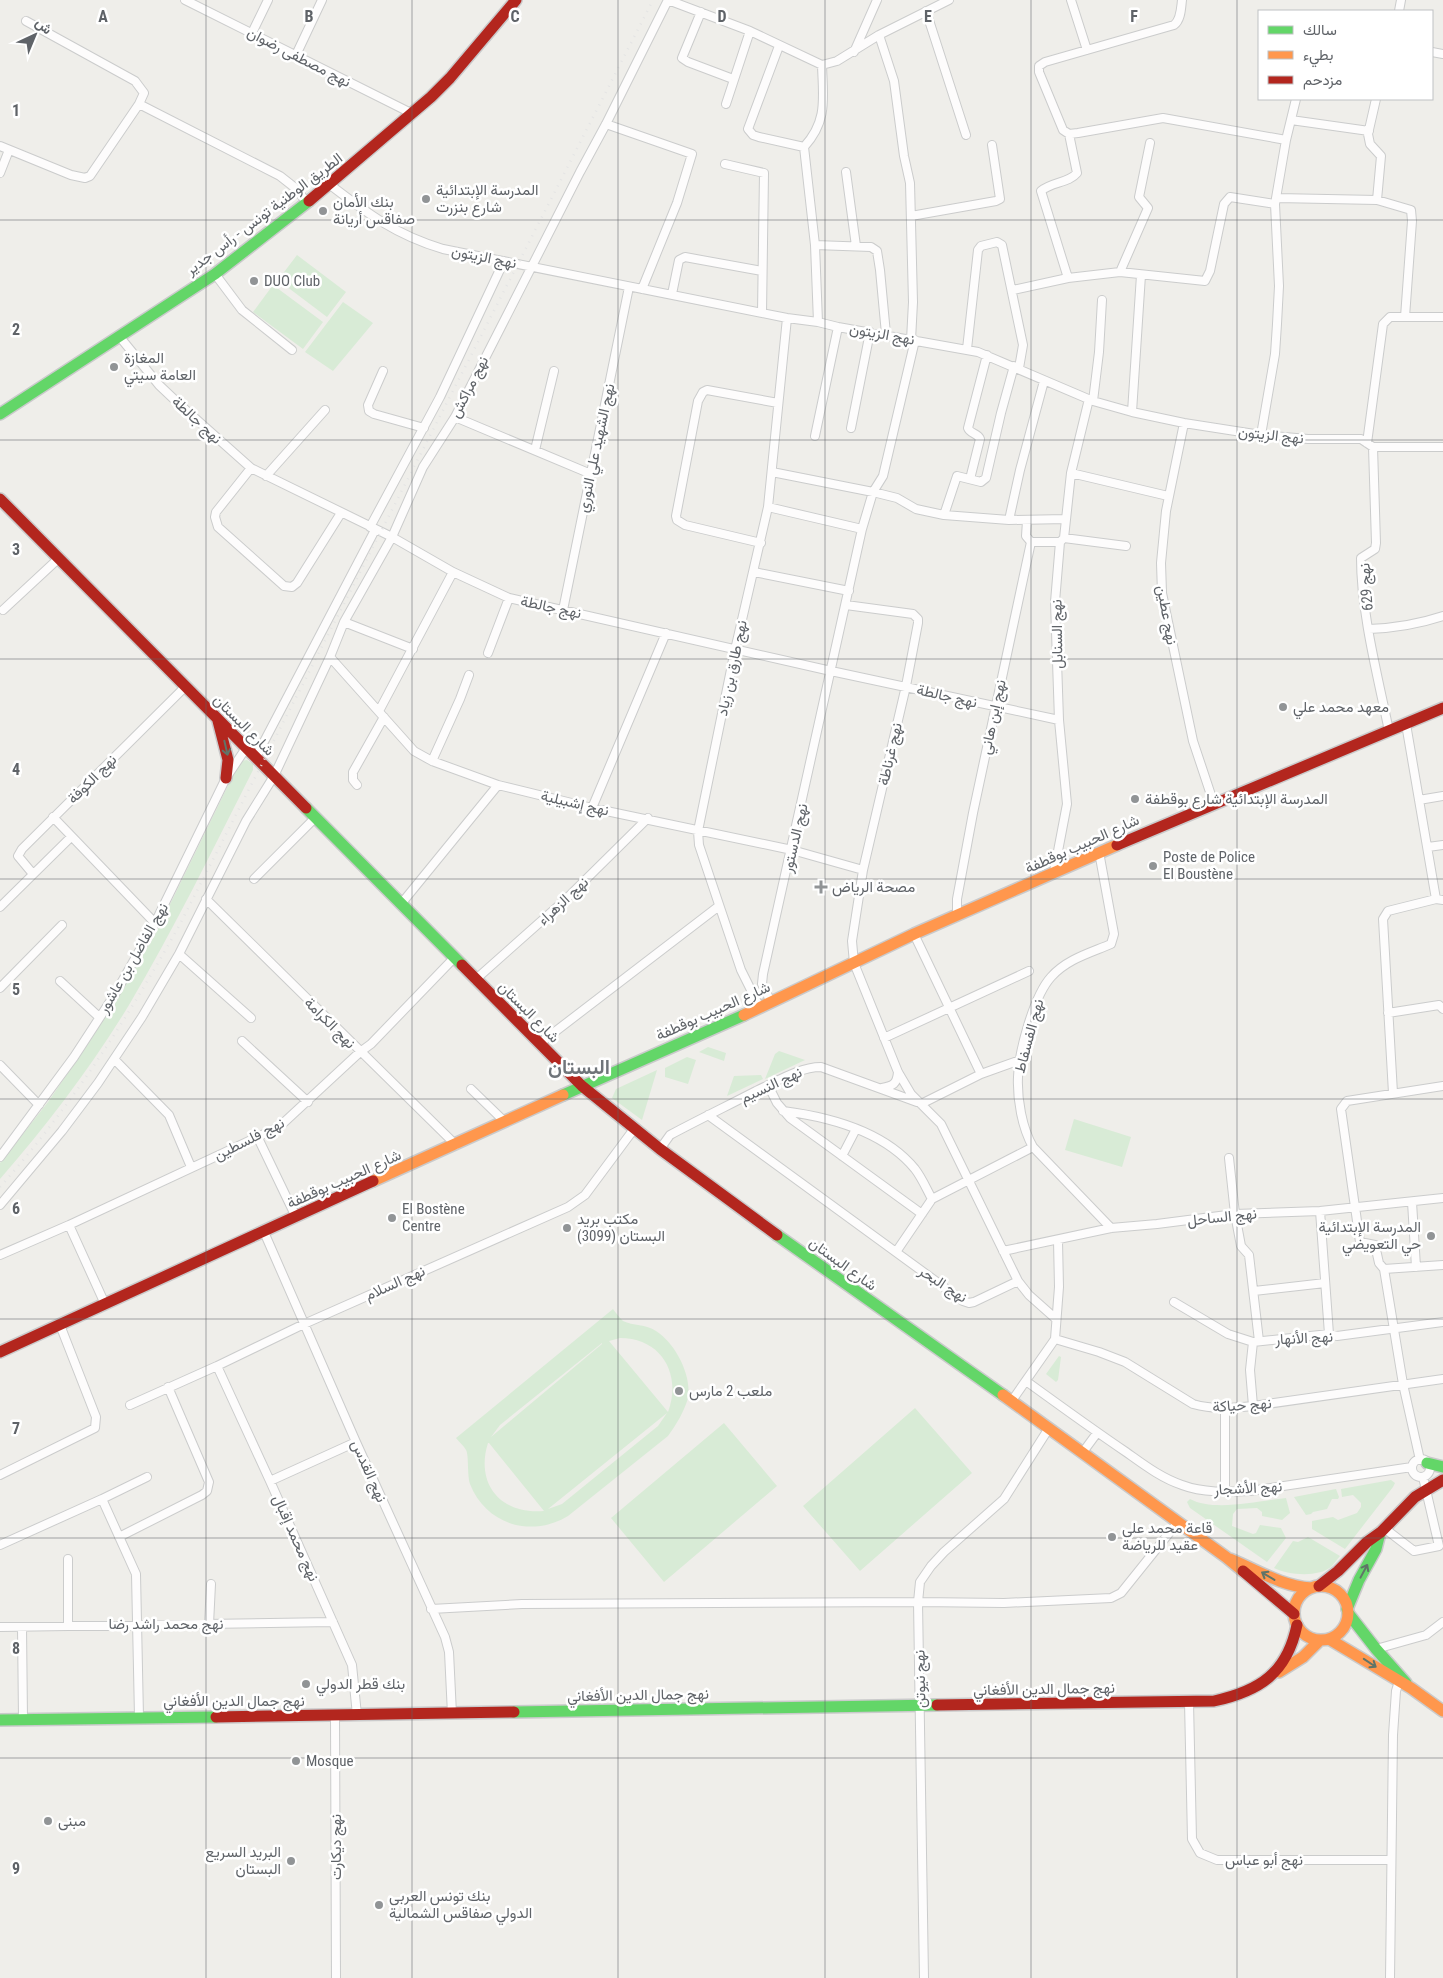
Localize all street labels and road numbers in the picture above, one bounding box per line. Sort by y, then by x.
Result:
street label: نهج مصطفى رضوان [243,23,354,93]
street label: الطريق الوطنية تونس - رأس جدير [181,149,347,280]
street label: نهج الزيتون [450,242,518,274]
street label: نهج الزيتون [848,319,916,351]
street label: نهج مراكش [446,353,494,422]
street label: نهج الشهيد علي النوري [574,382,622,515]
street label: نهج جالطة [167,392,226,449]
street label: نهج الزيتون [1237,423,1305,449]
street label: نهج 629 [1355,562,1379,611]
street label: نهج عطين [1151,584,1181,647]
street label: نهج جالطة [519,592,583,624]
street label: نهج السنابل [1047,599,1069,669]
street label: نهج طارق بن زياد [713,619,753,718]
street label: نهج إبن هاني [976,678,1014,757]
street label: نهج جالطة [914,680,979,714]
street label: شارع البستان [208,691,278,761]
street label: نهج غرناطة [874,721,908,788]
street label: نهج الكوفة [64,751,122,809]
street label: نهج إشبيلية [539,786,611,822]
street label: نهج الدستور [778,802,814,876]
street label: شارع الحبيب بوقطفة [1022,811,1143,879]
street label: نهج الزهراء [534,873,593,930]
street label: نهج الفاضل بن عاشور [94,899,174,1018]
street label: شارع البستان [493,978,563,1048]
street label: شارع الحبيب بوقطفة [653,978,774,1046]
street label: نهج الكرامة [299,994,359,1054]
street label: نهج الفسفاط [1010,997,1049,1076]
street label: نهج النسيم [737,1063,806,1109]
street label: نهج فلسطين [211,1114,288,1166]
street label: شارع الحبيب بوقطفة [284,1146,405,1214]
street label: نهج الساحل [1186,1204,1258,1232]
street label: شارع البستان [805,1233,880,1296]
street label: نهج البحر [913,1261,971,1308]
street label: نهج السلام [362,1262,429,1306]
street label: نهج الأنهار [1273,1327,1334,1351]
street label: نهج حياكة [1212,1394,1272,1418]
street label: نهج القدس [345,1437,391,1506]
street label: نهج الأشجار [1212,1477,1283,1501]
street label: نهج محمد إقبال [267,1492,323,1585]
street label: نهج محمد راشد رضا [108,1615,224,1635]
street label: نهج نيوتن [910,1650,932,1708]
street label: نهج جمال الدين الأفغاني [973,1679,1115,1703]
street label: نهج جمال الدين الأفغاني [567,1685,709,1709]
street label: نهج جمال الدين الأفغاني [163,1692,305,1714]
street label: نهج ديكارت [327,1814,347,1880]
street label: نهج أبو عباس [1225,1851,1303,1871]

